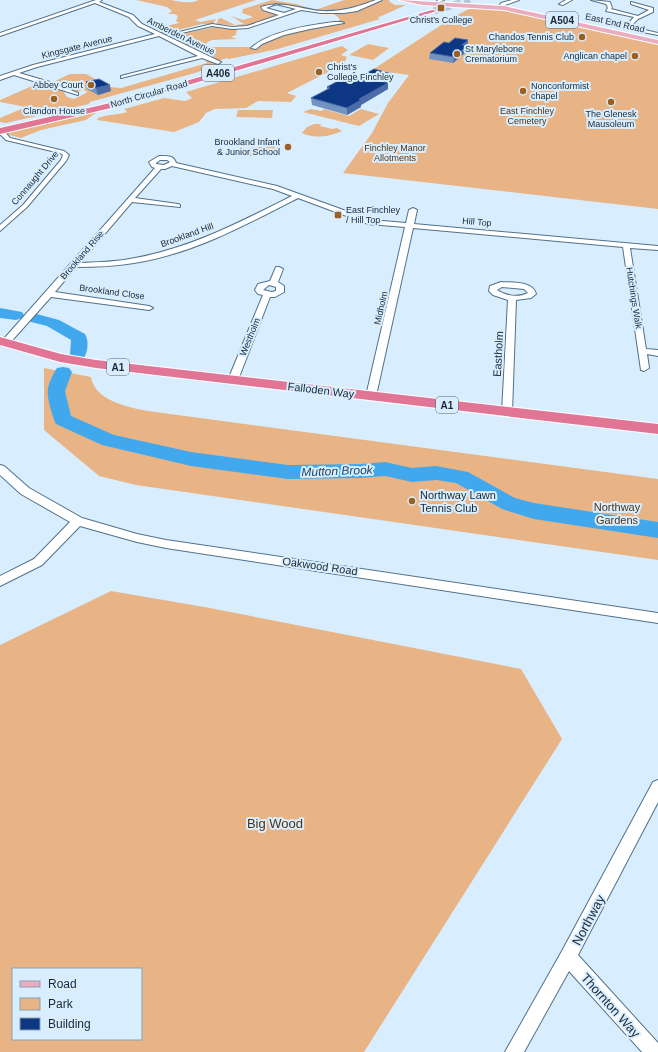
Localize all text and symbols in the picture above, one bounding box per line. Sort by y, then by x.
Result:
marker: Christ's College [436,3,446,13]
street label: East End Road [584,11,646,35]
road number: A504 [546,12,578,28]
street label: Amberden Avenue [146,15,216,57]
place label: Christ's College [410,15,472,25]
place label: Chandos Tennis Club [489,32,574,42]
marker: Chandos Tennis Club [577,32,587,42]
street label: Kingsgate Avenue [41,33,113,61]
place label: St Marylebone Crematorium [465,44,523,64]
marker: St Marylebone Crematorium [452,49,462,59]
place label: Anglican chapel [563,51,627,61]
marker: Anglican chapel [630,51,640,61]
place label: Christ's College Finchley [327,62,394,82]
road number: A406 [202,65,234,81]
marker: Christ's College Finchley [314,67,324,77]
street label: North Circular Road [109,78,189,110]
place label: Abbey Court [33,80,83,90]
marker: Abbey Court [86,80,96,90]
place label: Nonconformist chapel [531,81,590,101]
marker: Nonconformist chapel [518,86,528,96]
marker: Clandon House [49,94,59,104]
marker: The Glenesk Mausoleum [606,97,616,107]
place label: Clandon House [23,106,85,116]
park label: East Finchley Cemetery [500,106,555,126]
place label: The Glenesk Mausoleum [585,109,637,129]
place label: Brookland Infant & Junior School [214,137,280,157]
marker: Brookland Infant & Junior School [283,142,293,152]
park label: Finchley Manor Allotments [364,143,426,163]
street label: Connaught Drive [9,149,61,207]
place label: East Finchley / Hill Top [346,205,401,225]
marker: East Finchley / Hill Top [333,210,343,220]
street label: Hill Top [462,216,492,228]
street label: Brookland Hill [159,221,215,249]
street label: Brookland Rise [58,229,106,281]
street label: Hutchings Walk [624,267,644,330]
street label: Brookland Close [79,282,145,302]
street label: Midholm [372,290,390,326]
street label: Westholm [238,317,262,357]
street label: Eastholm [491,331,505,377]
road number: A1 [107,359,129,375]
street label: Falloden Way [287,380,355,400]
road number: A1 [436,397,458,413]
water label: Mutton Brook [301,463,374,479]
place label: Northway Lawn Tennis Club [420,489,496,514]
marker: Northway Lawn Tennis Club [407,496,417,506]
park label: Northway Gardens [594,501,641,526]
street label: Oakwood Road [282,555,358,577]
park label: Big Wood [247,816,303,831]
street label: Northway [569,892,608,948]
legend [12,968,142,1040]
street label: Thornton Way [578,970,644,1041]
text: Road [48,977,77,991]
text: Park [48,997,74,1011]
text: Building [48,1017,91,1031]

